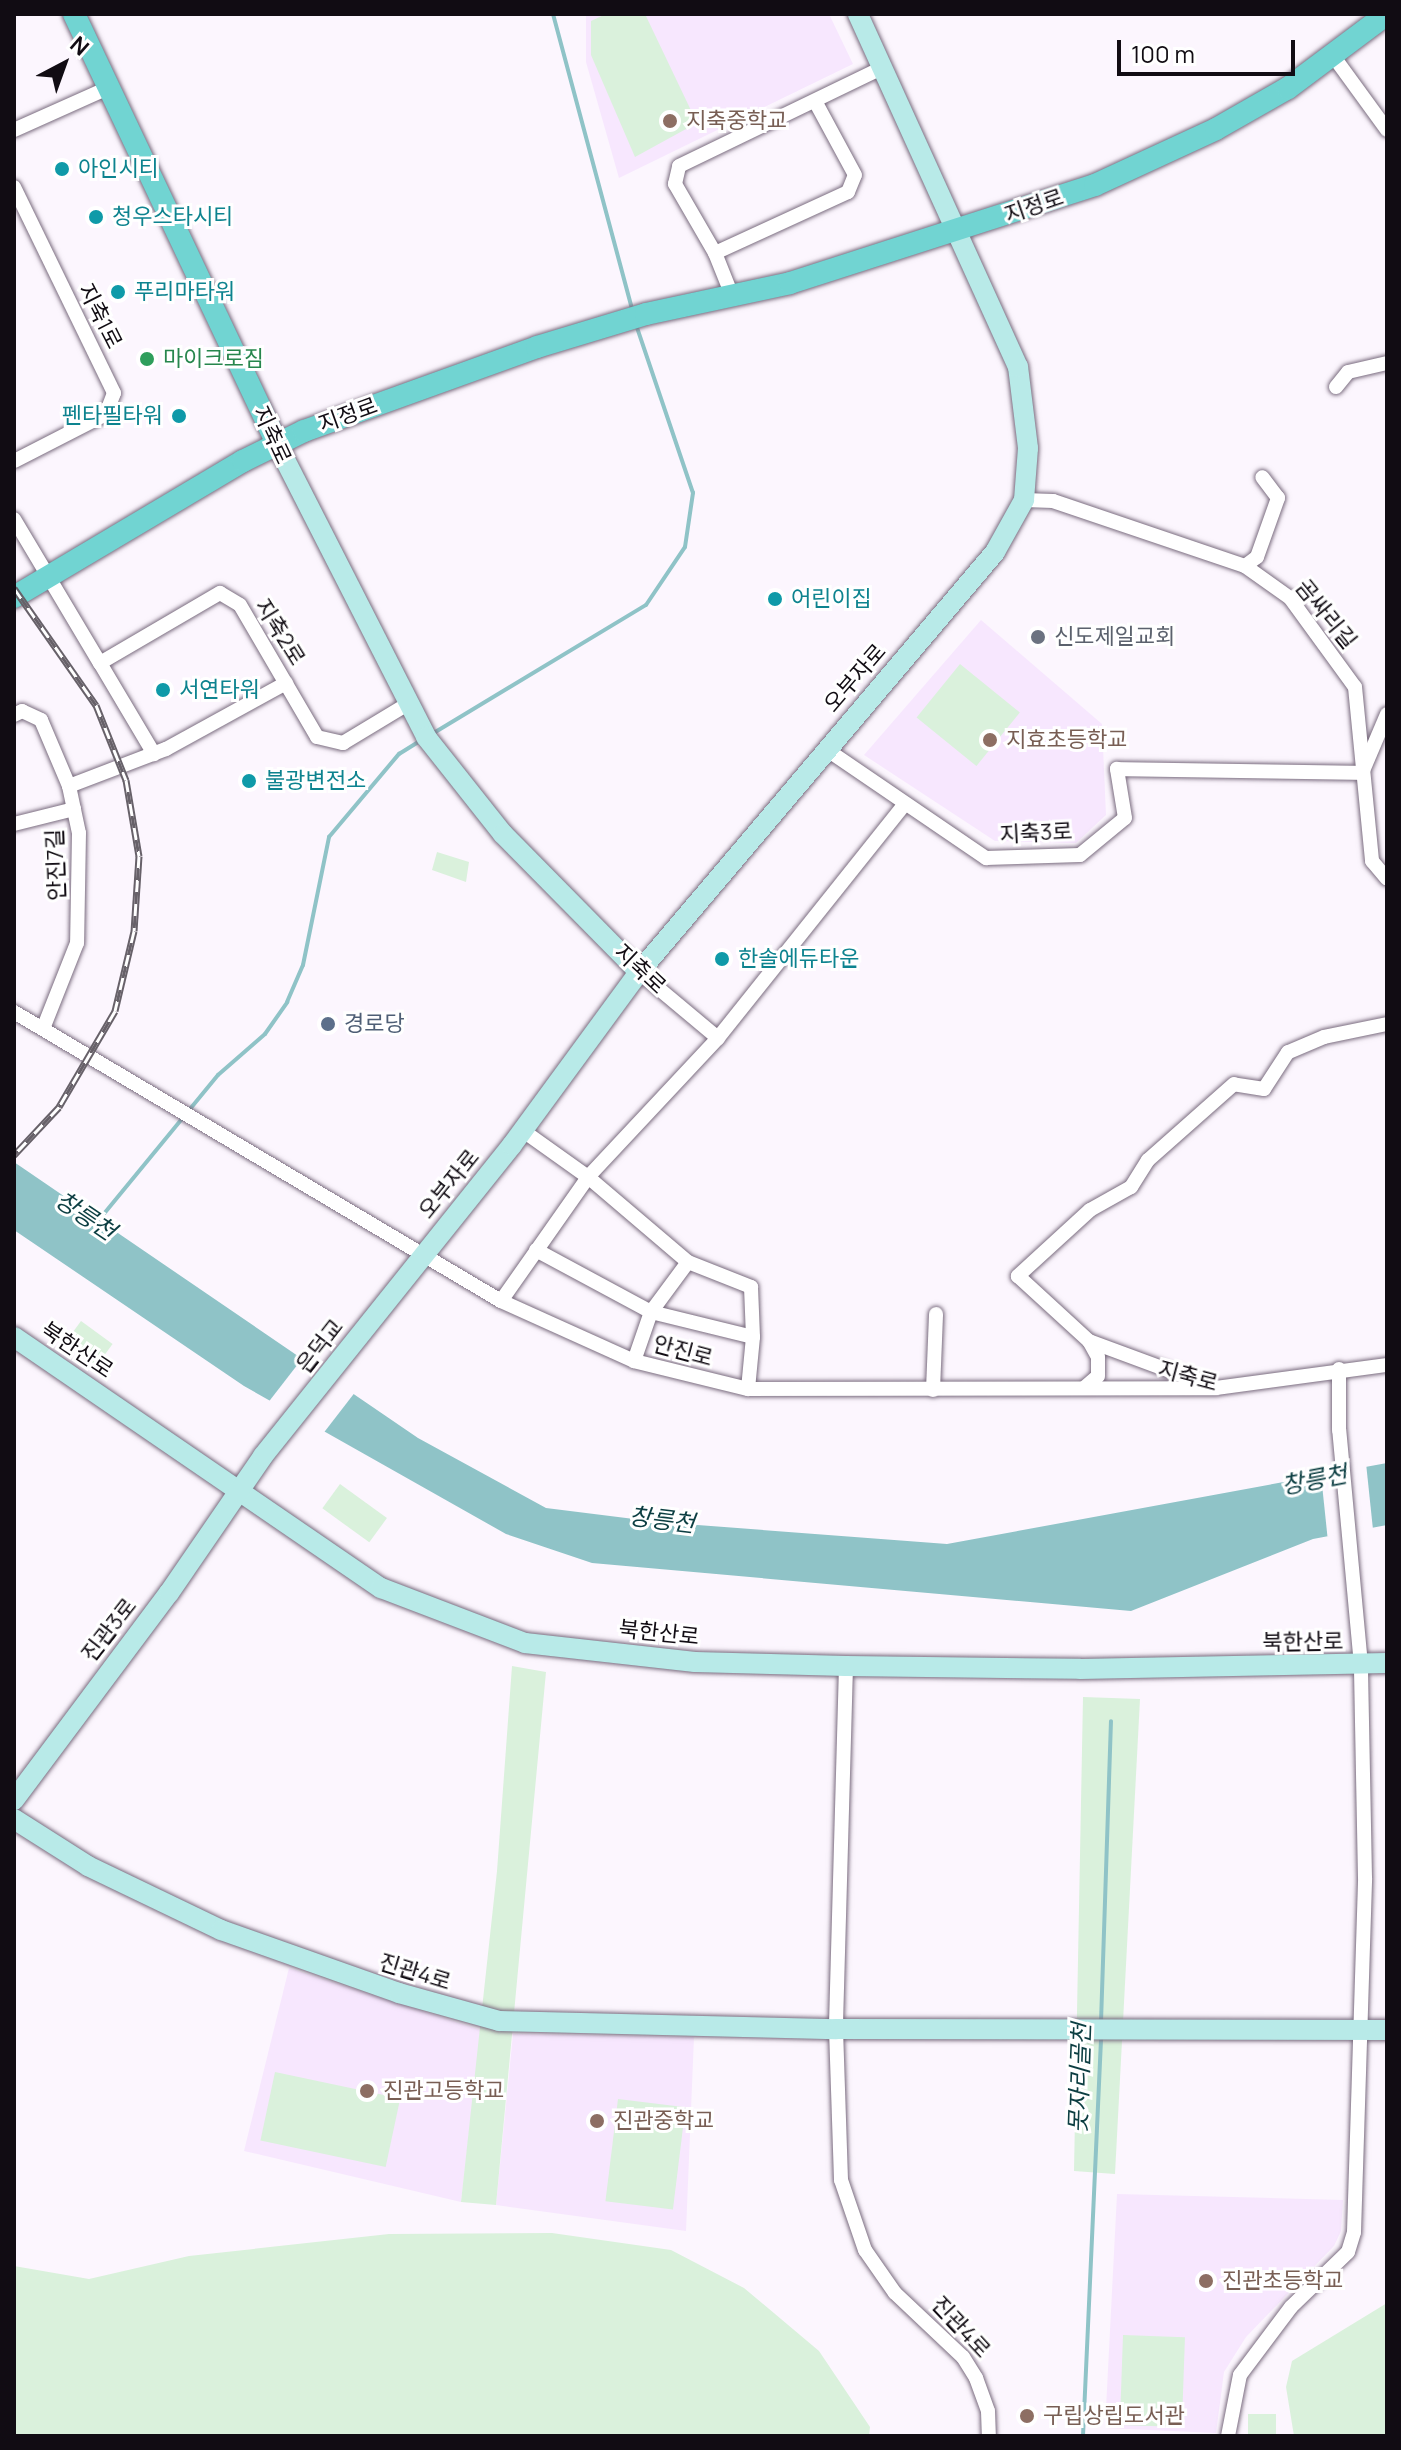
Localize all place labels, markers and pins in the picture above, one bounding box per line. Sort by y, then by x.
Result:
place label: 지축중학교 [686,108,787,134]
marker: 지축중학교 [661,112,679,130]
place label: 아인시티 [78,156,159,182]
marker: 아인시티 [53,160,71,178]
place label: 청우스타시티 [112,204,233,230]
marker: 청우스타시티 [87,208,105,226]
place label: 푸리마타워 [134,279,235,305]
marker: 푸리마타워 [109,283,127,301]
place label: 마이크로짐 [163,346,264,372]
marker: 마이크로짐 [138,350,156,368]
place label: 펜타필타워 [62,403,163,429]
marker: 펜타필타워 [170,407,188,425]
place label: 어린이집 [791,586,872,612]
marker: 어린이집 [766,590,784,608]
place label: 신도제일교회 [1054,624,1175,650]
marker: 신도제일교회 [1029,628,1047,646]
place label: 서연타워 [179,677,260,703]
marker: 서연타워 [154,681,172,699]
place label: 지효초등학교 [1006,727,1127,753]
marker: 지효초등학교 [981,731,999,749]
place label: 불광변전소 [265,768,366,794]
marker: 불광변전소 [240,772,258,790]
place label: 한솔에듀타운 [738,946,859,972]
marker: 한솔에듀타운 [713,950,731,968]
place label: 경로당 [344,1011,405,1037]
marker: 경로당 [319,1015,337,1033]
place label: 진관고등학교 [383,2078,504,2104]
marker: 진관고등학교 [358,2082,376,2100]
place label: 진관중학교 [613,2108,714,2134]
marker: 진관중학교 [588,2112,606,2130]
place label: 진관초등학교 [1222,2268,1343,2294]
marker: 진관초등학교 [1197,2272,1215,2290]
place label: 구립상립도서관 [1043,2403,1185,2429]
marker: 구립상립도서관 [1018,2407,1036,2425]

